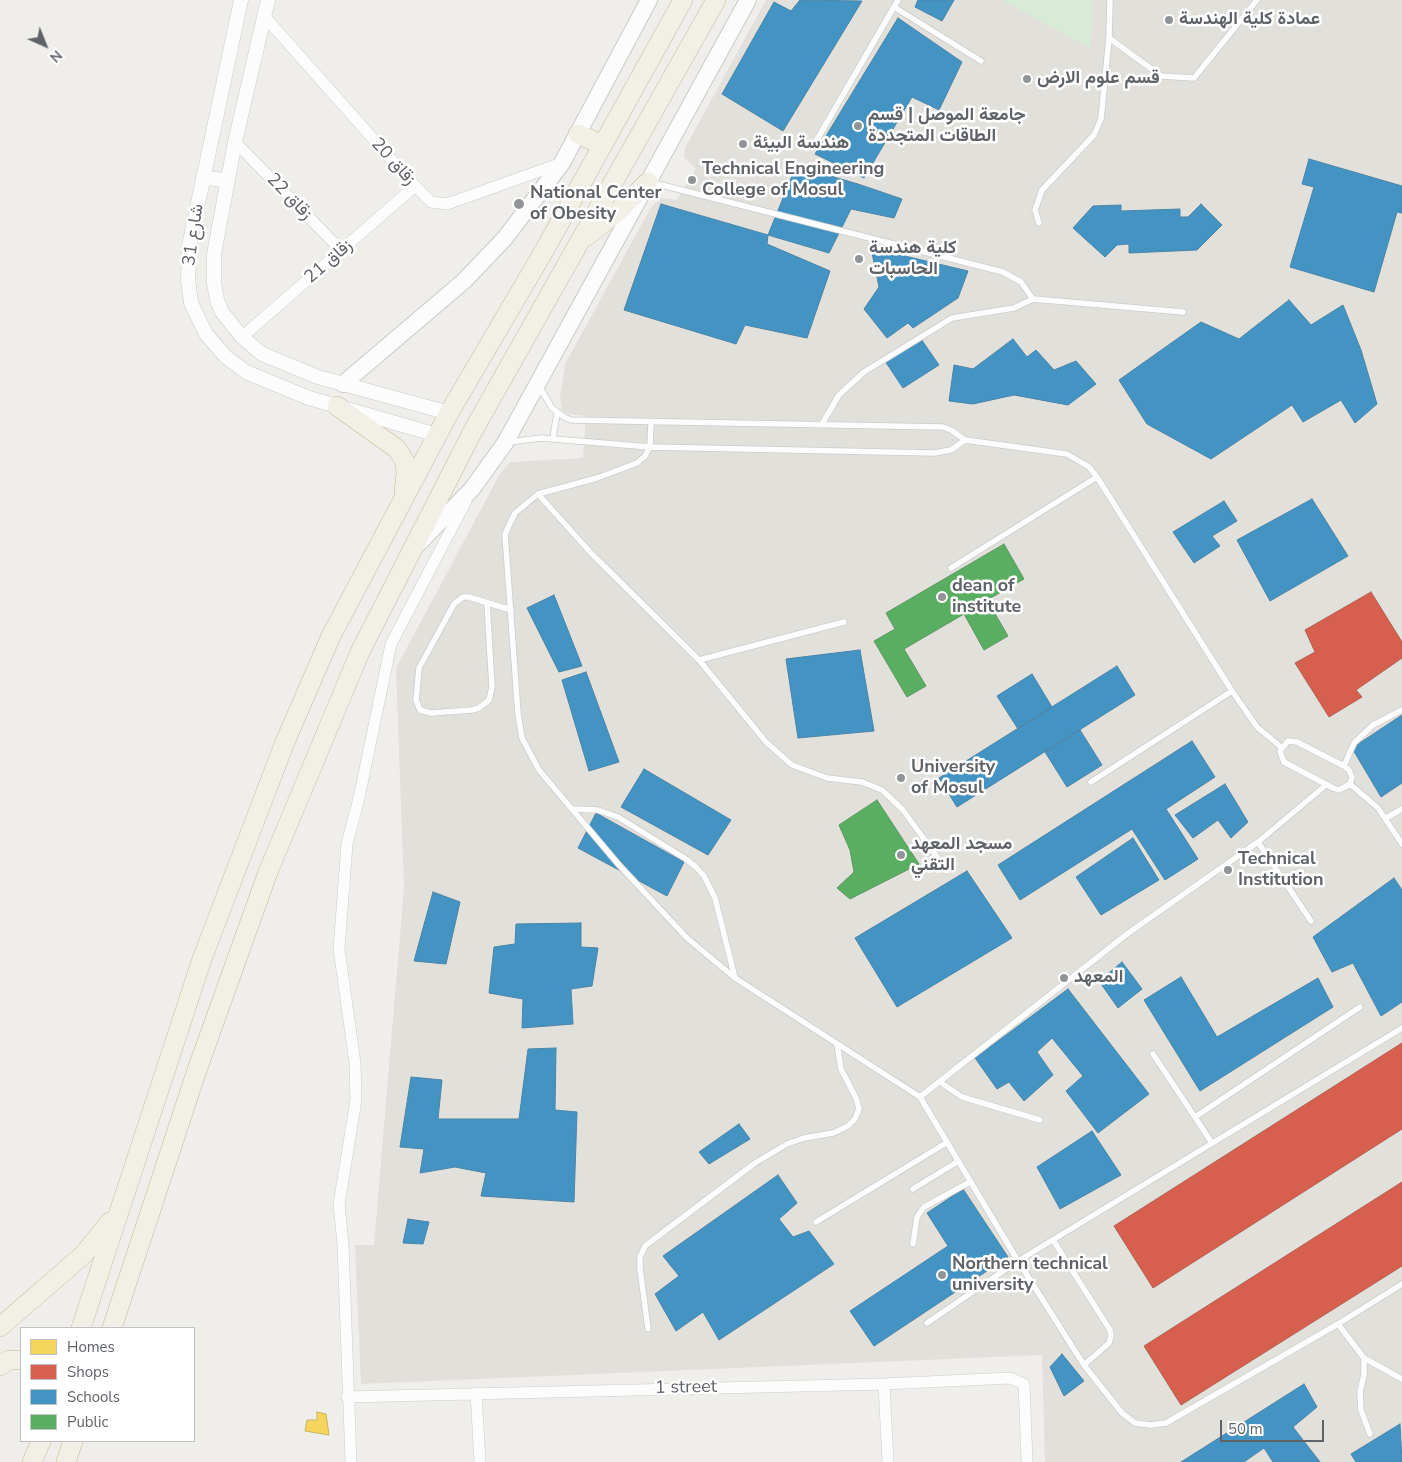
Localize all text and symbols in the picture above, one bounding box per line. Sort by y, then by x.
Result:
place label: عمادة كلية الهندسة [1179,9,1320,31]
marker: عمادة كلية الهندسة [1163,14,1175,26]
north arrow [20,20,70,70]
text: N [45,46,66,67]
place label: قسم علوم الارض [1037,68,1160,90]
marker: قسم علوم الارض [1021,73,1033,85]
place label: جامعة الموصل | قسم الطاقات المتجددة [868,105,1026,148]
marker: جامعة الموصل | قسم الطاقات المتجددة [852,120,864,132]
place label: هندسة البيئة [753,133,849,155]
street label: زقاق 20 [366,134,420,190]
marker: هندسة البيئة [737,138,749,150]
place label: Technical Engineering College of Mosul [702,159,884,202]
street label: زقاق 22 [262,169,316,225]
marker: Technical Engineering College of Mosul [686,174,698,186]
place label: National Center of Obesity [530,183,662,225]
marker: National Center of Obesity [512,197,526,211]
street label: شارع 31 [179,203,209,267]
street label: زقاق 21 [301,235,357,289]
place label: كلية هندسة الحاسبات [869,238,956,280]
marker: كلية هندسة الحاسبات [853,253,865,265]
place label: dean of institute [952,576,1021,618]
marker: dean of institute [936,591,948,603]
place label: University of Mosul [911,757,995,800]
marker: University of Mosul [895,772,907,784]
place label: مسجد المعهد التقني [911,834,1012,876]
marker: مسجد المعهد التقني [895,849,907,861]
place label: Technical Institution [1238,849,1324,892]
marker: Technical Institution [1222,864,1234,876]
place label: المعهد [1074,967,1123,989]
marker: المعهد [1058,972,1070,984]
place label: Northern technical university [952,1254,1108,1296]
marker: Northern technical university [936,1269,948,1281]
legend [20,1327,195,1442]
text: Homes [67,1337,115,1357]
text: Shops [67,1362,109,1382]
street label: 1 street [655,1377,717,1399]
text: Schools [67,1387,120,1407]
scale bar [1222,1410,1326,1442]
text: Public [67,1412,108,1432]
text: 50 m [1228,1419,1263,1439]

